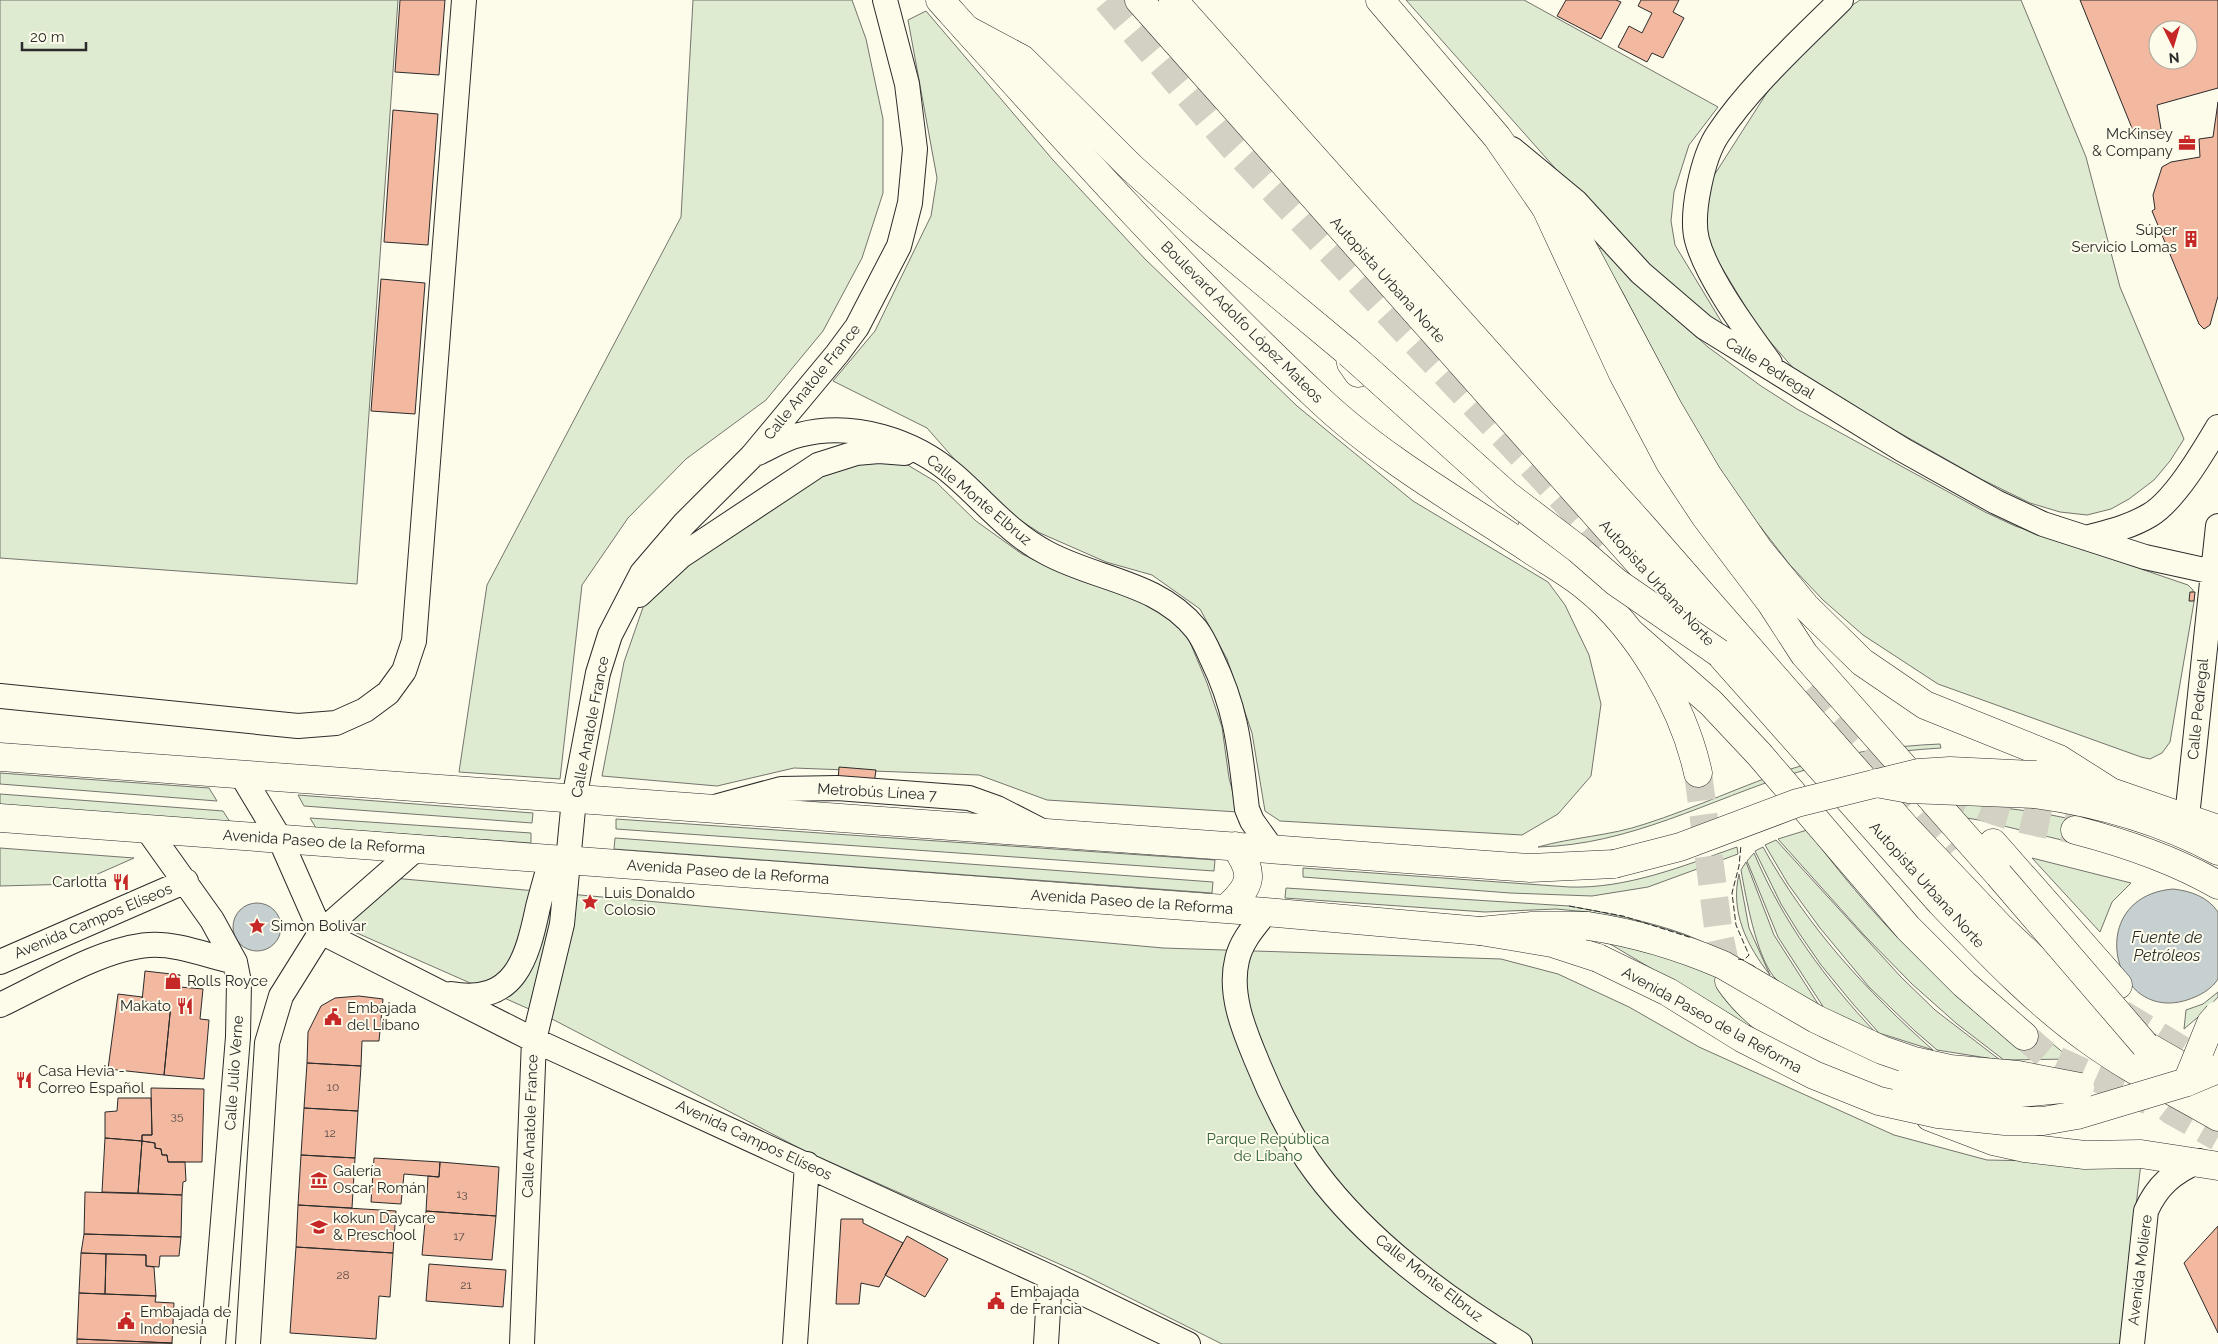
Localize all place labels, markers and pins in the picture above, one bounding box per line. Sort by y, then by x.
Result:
place label: McKinsey & Company [2092,125,2173,160]
office icon: McKinsey & Company [2177,133,2197,153]
place label: Súper Servicio Lomas [2072,221,2178,256]
building icon: Súper Servicio Lomas [2181,229,2201,249]
restaurant icon: Carlotta [111,872,131,892]
place label: Carlotta [52,873,107,891]
place label: Luis Donaldo Colosio [604,884,695,919]
place icon: Luis Donaldo Colosio [580,892,600,912]
place icon: Simon Bolivar [247,916,267,936]
place label: Simon Bolivar [271,917,367,935]
shop icon: Rolls Royce [163,971,183,991]
place label: Rolls Royce [187,972,268,990]
restaurant icon: Makato [175,996,195,1016]
place label: Makato [120,997,171,1015]
place label: Embajada del Líbano [347,999,420,1034]
public building icon: Embajada del Líbano [323,1007,343,1027]
place label: Casa Hevia - Correo Español [38,1062,146,1097]
restaurant icon: Casa Hevia - Correo Español [14,1070,34,1090]
place label: Galería Oscar Román [333,1162,426,1197]
museum icon: Galería Oscar Román [309,1170,329,1190]
place label: kokun Daycare & Preschool [333,1209,436,1244]
school or university icon: kokun Daycare & Preschool [309,1217,329,1237]
place label: Embajada de Francia [1010,1283,1082,1318]
public building icon: Embajada de Francia [986,1291,1006,1311]
place label: Embajada de Indonesia [140,1303,231,1338]
public building icon: Embajada de Indonesia [116,1311,136,1331]

